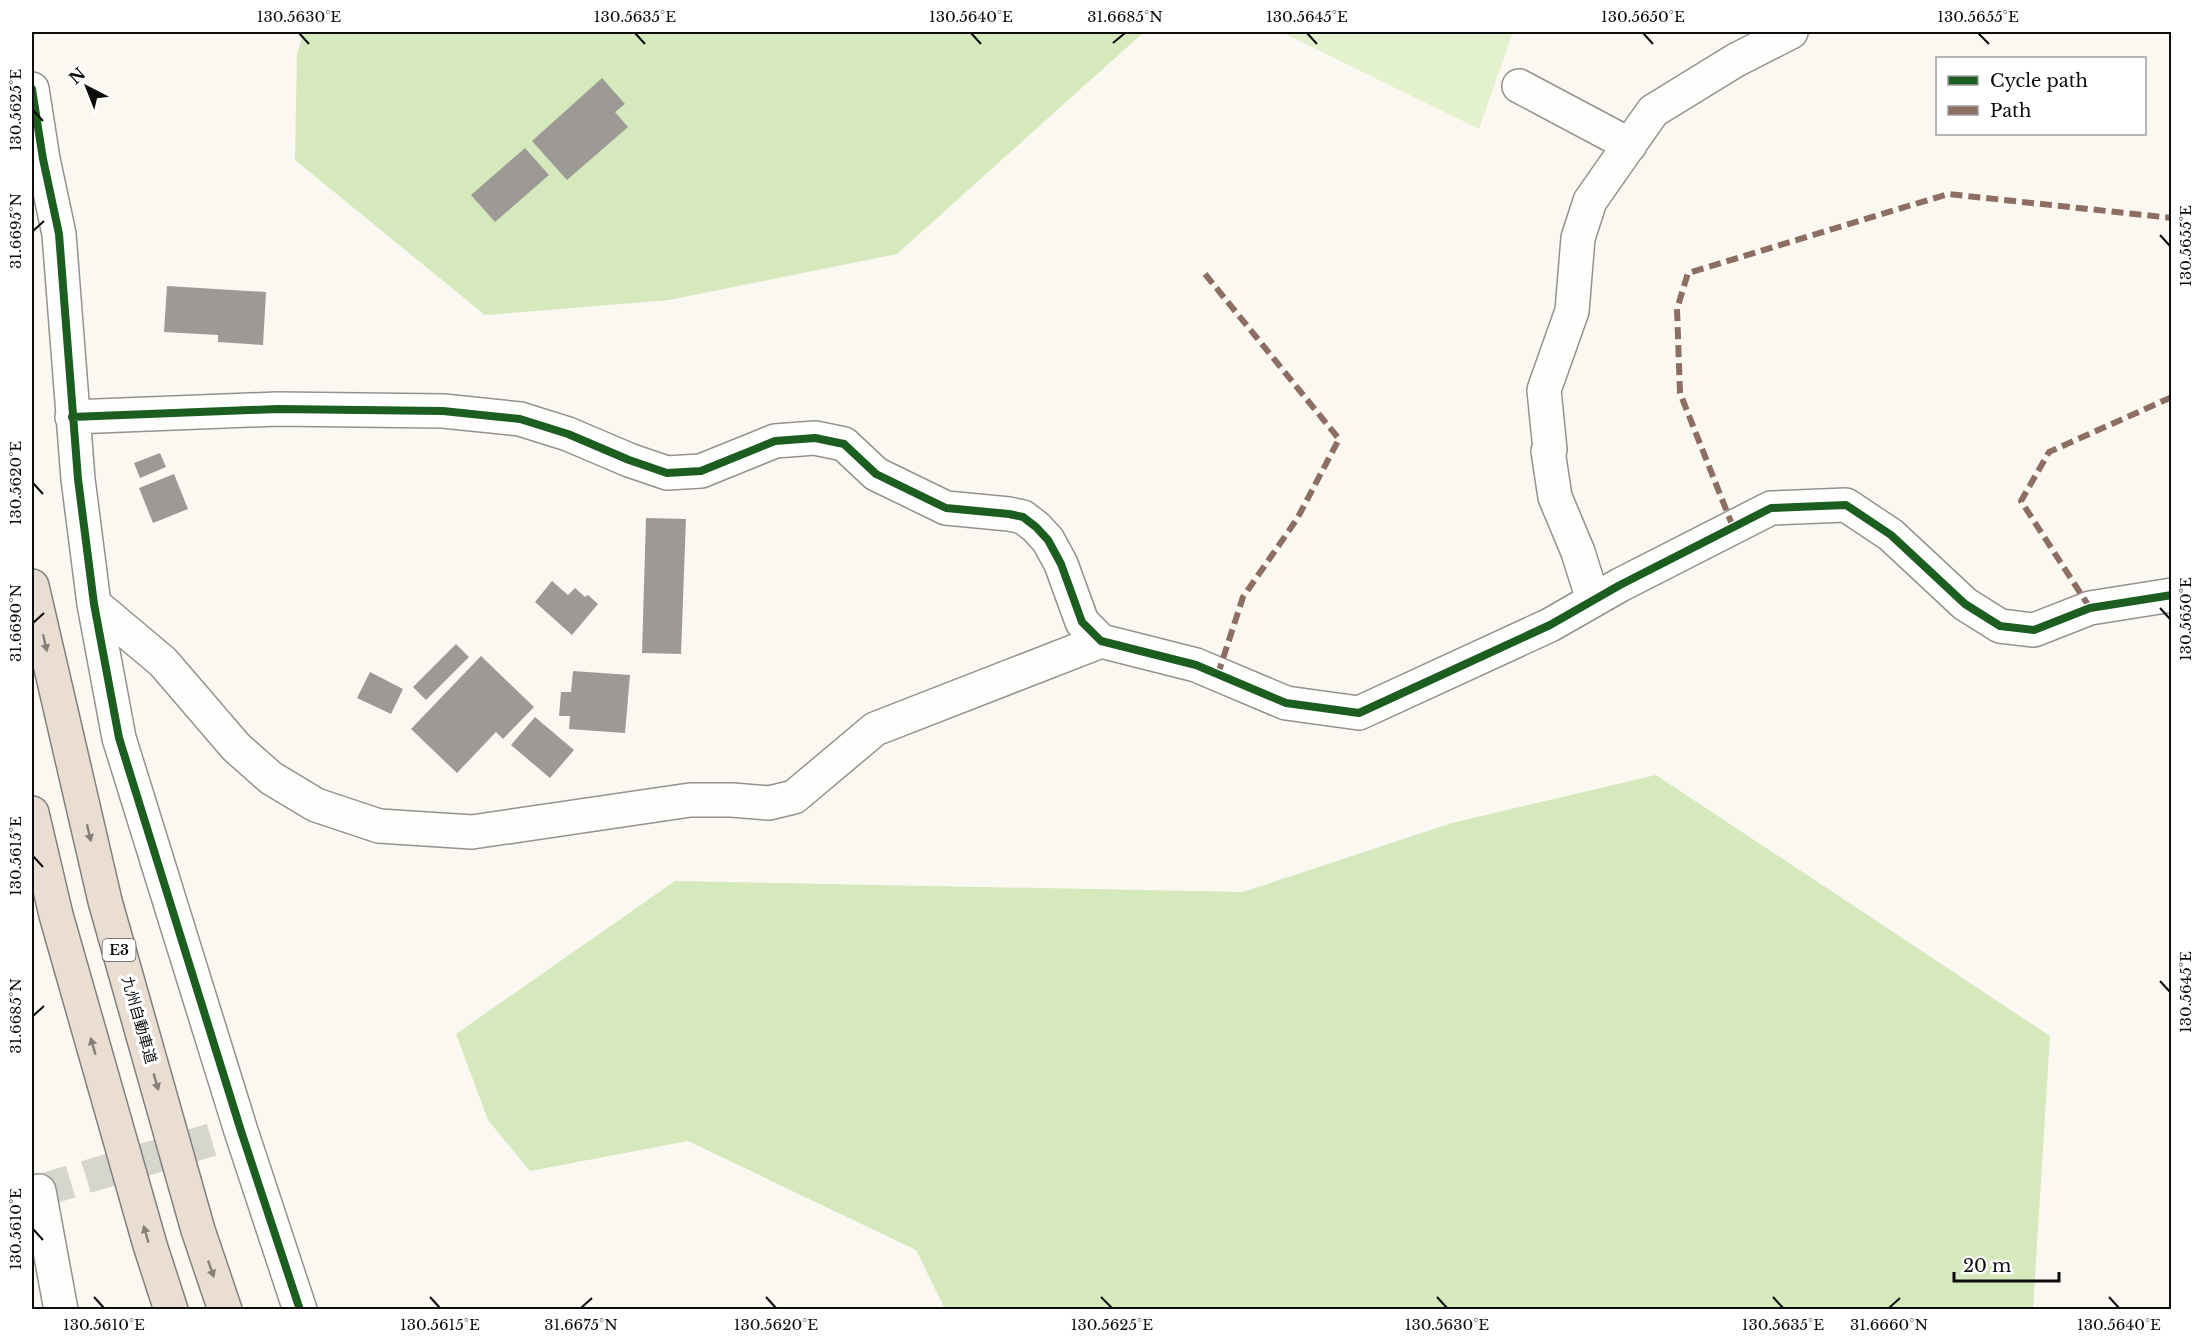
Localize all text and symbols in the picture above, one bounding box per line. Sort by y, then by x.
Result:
text: 130.5630°E [257,7,341,26]
text: 130.5635°E [594,7,676,26]
text: 130.5640°E [929,7,1013,26]
text: 31.6685°N [1087,7,1163,26]
text: 130.5645°E [1266,7,1348,26]
text: 130.5650°E [1601,7,1685,26]
text: 130.5655°E [1937,7,2019,26]
north arrow [57,57,117,117]
legend [1936,57,2146,135]
text: N [65,63,89,88]
text: 130.5625°E [6,69,25,151]
text: Cycle path [1990,70,2088,92]
text: Path [1990,100,2031,122]
text: 31.6695°N [6,193,25,269]
text: 130.5655°E [2176,205,2195,287]
text: 130.5620°E [6,441,25,525]
text: 130.5650°E [2176,577,2195,661]
text: 31.6690°N [6,584,25,662]
one-way arrow [40,634,50,652]
text: 130.5615°E [6,816,25,896]
one-way arrow [85,824,95,842]
road number: E3 [102,939,136,961]
text: 130.5645°E [2176,951,2195,1033]
street label: 九州自動車道 [118,974,161,1066]
text: 31.6685°N [6,978,25,1054]
one-way arrow [88,1037,97,1055]
one-way arrow [152,1073,161,1091]
text: 130.5610°E [6,1188,25,1270]
one-way arrow [141,1225,151,1243]
scale bar [1954,1245,2059,1283]
text: 20 m [1963,1255,2011,1277]
one-way arrow [207,1260,216,1278]
text: 130.5610°E [63,1315,145,1334]
text: 130.5615°E [400,1315,480,1334]
text: 31.6675°N [544,1315,618,1334]
text: 130.5620°E [734,1315,818,1334]
text: 130.5625°E [1071,1315,1153,1334]
text: 130.5630°E [1405,1315,1489,1334]
text: 130.5635°E [1742,1315,1824,1334]
text: 31.6660°N [1850,1315,1928,1334]
text: 130.5640°E [2077,1315,2161,1334]

